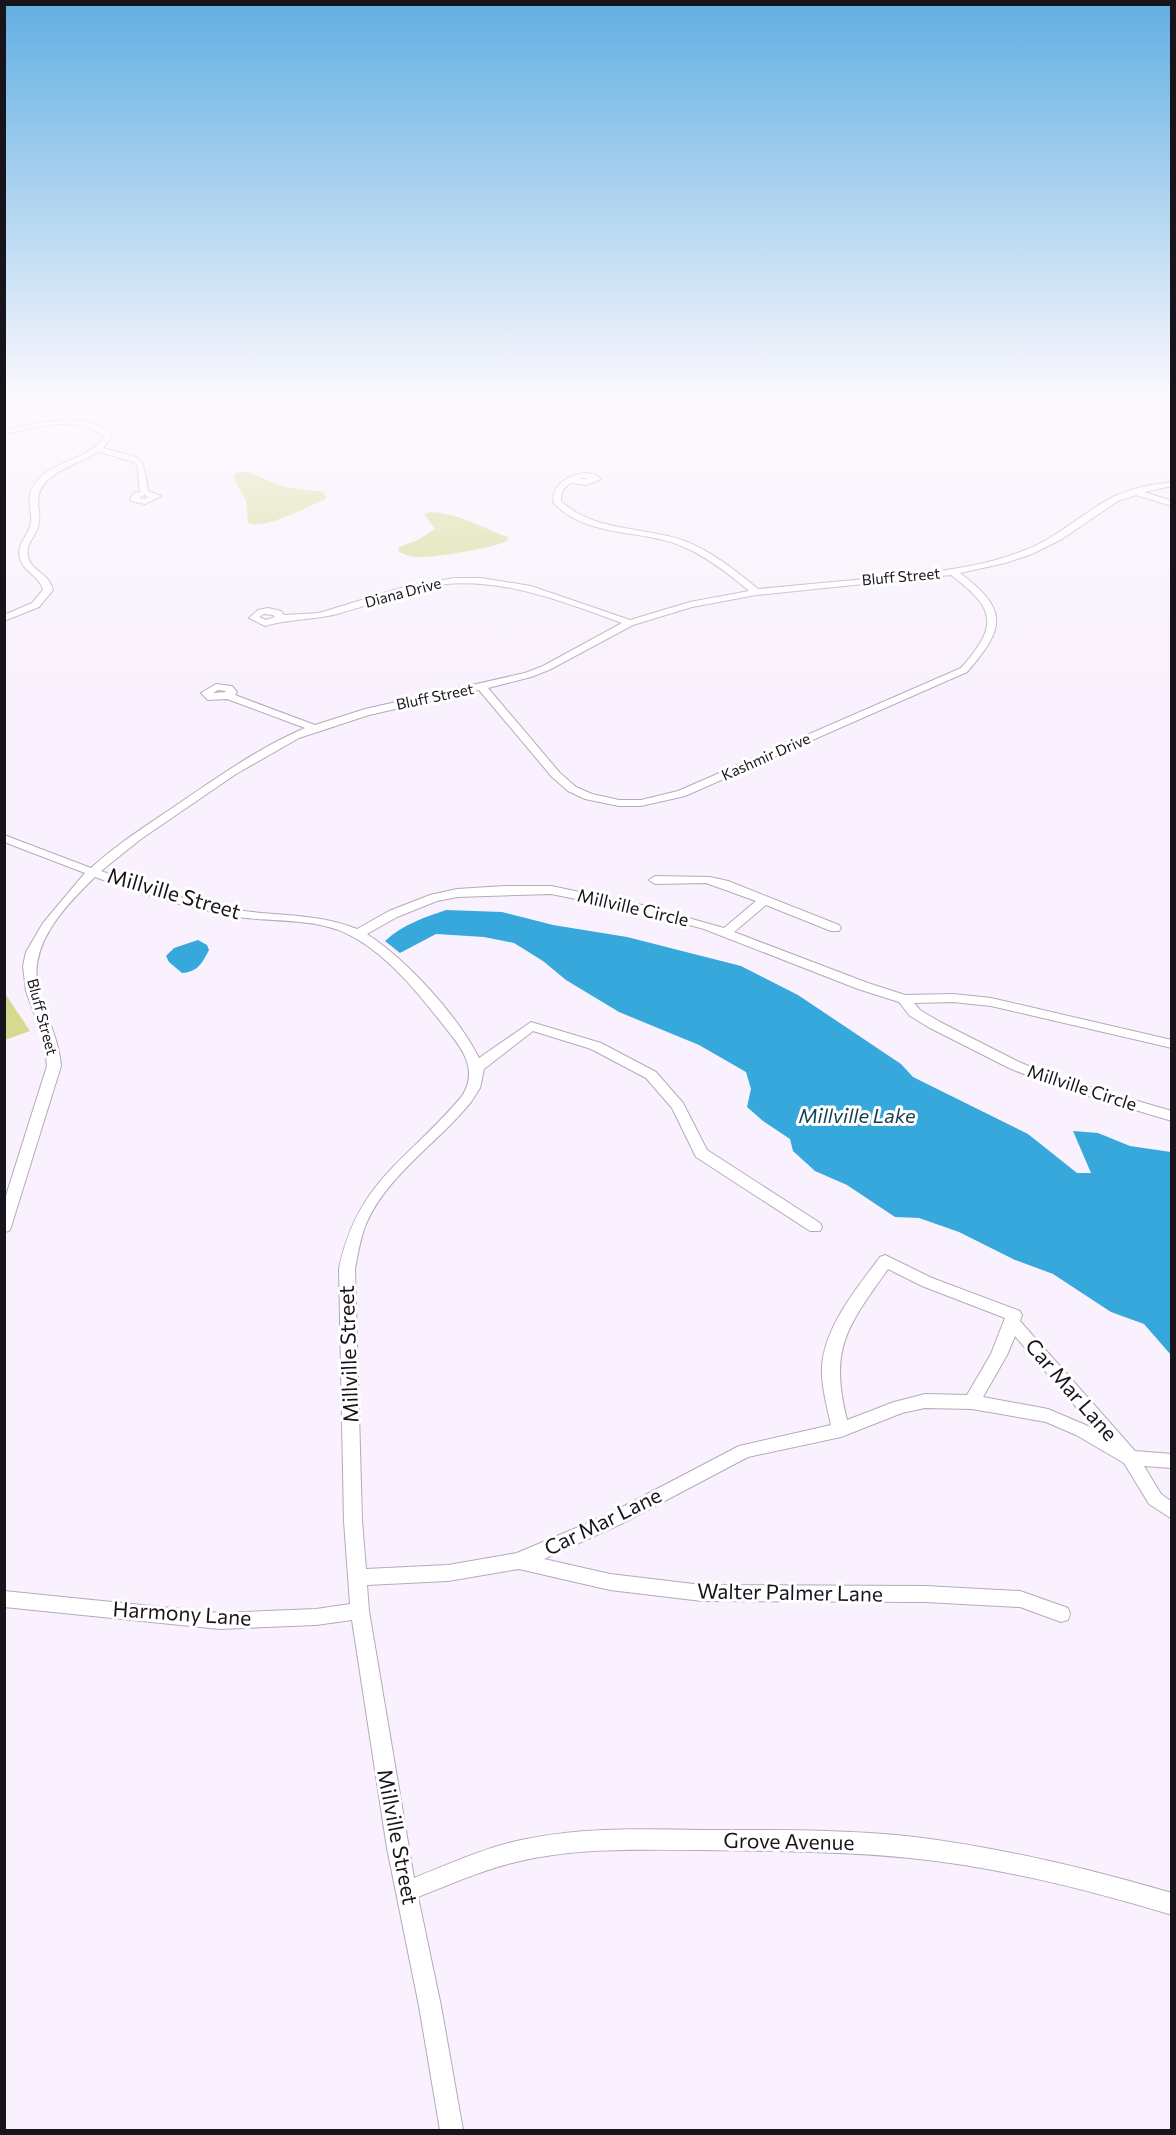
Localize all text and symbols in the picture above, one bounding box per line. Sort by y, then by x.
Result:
street label: Bluff Street [861,564,941,588]
street label: Diana Drive [363,573,443,611]
street label: Bluff Street [394,679,475,713]
street label: Kashmir Drive [718,728,813,784]
street label: Millville Street [105,862,244,924]
street label: Millville Circle [575,884,691,931]
street label: Bluff Street [24,976,62,1057]
street label: Millville Circle [1025,1059,1140,1115]
water label: Millville Lake [798,1103,916,1127]
street label: Millville Street [333,1285,362,1423]
street label: Car Mar Lane [1021,1333,1123,1445]
street label: Car Mar Lane [540,1482,665,1560]
street label: Walter Palmer Lane [697,1577,883,1606]
street label: Harmony Lane [112,1595,252,1630]
street label: Millville Street [373,1767,424,1907]
street label: Grove Avenue [723,1827,855,1854]

